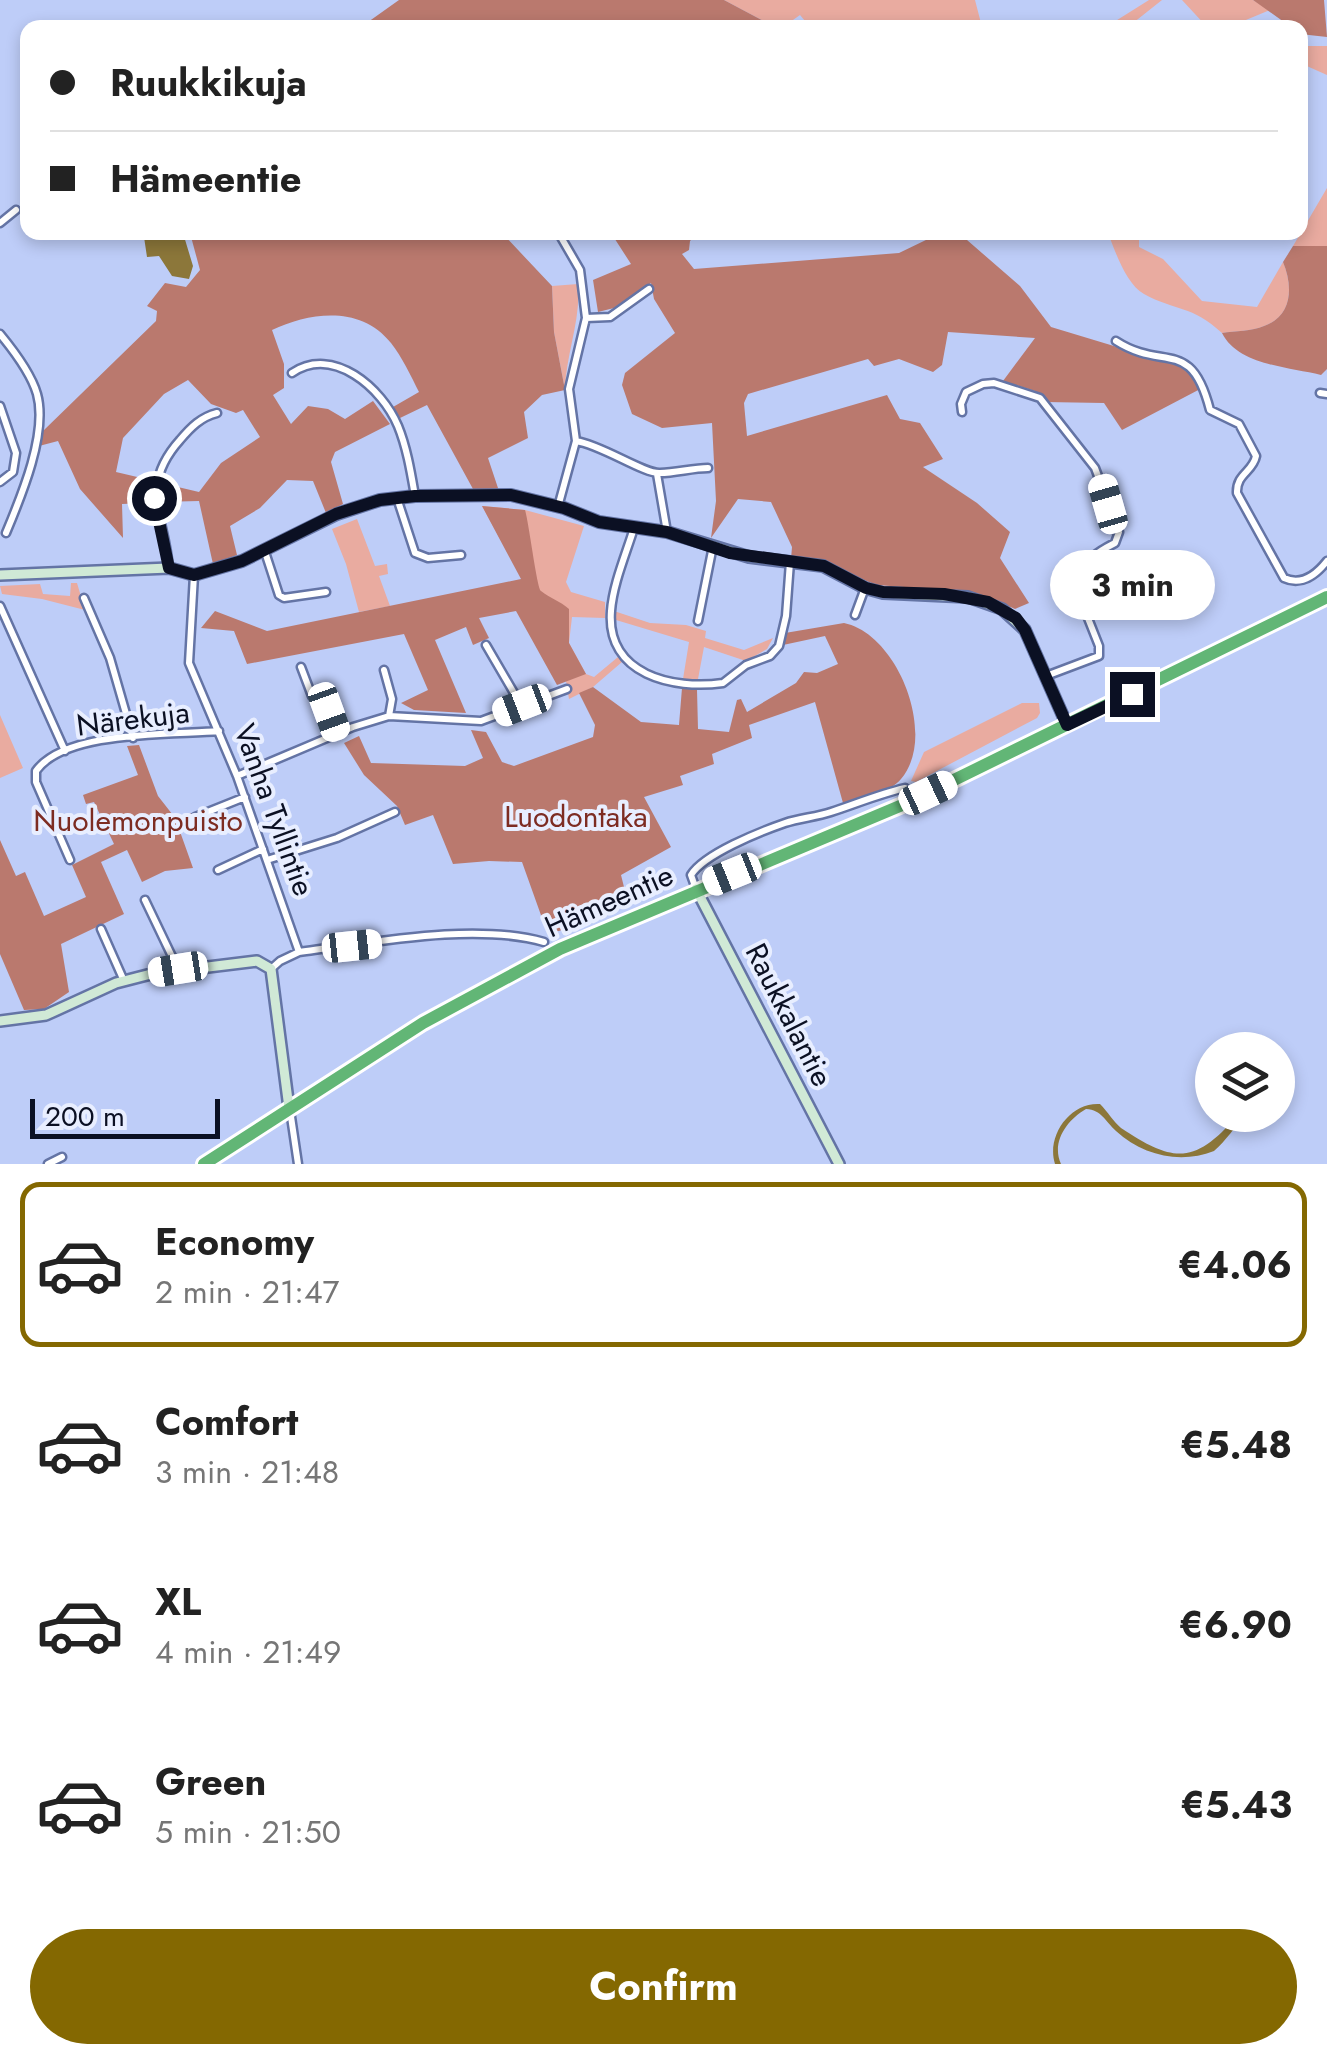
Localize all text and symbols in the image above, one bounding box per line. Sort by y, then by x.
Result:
text: Ruukkikuja [110,55,307,110]
text: Hämeentie [110,151,301,206]
car [1085,471,1131,537]
route start [132,476,177,521]
callout: 3 min [1050,549,1214,619]
text: 3 min [1091,562,1174,608]
route end [1110,672,1155,717]
car [305,679,353,745]
car [489,680,555,730]
street label: Närekuja [74,690,192,747]
street label: Vanha Tyllintie [223,718,325,902]
car [894,767,962,819]
park label: Luodontaka [504,795,648,838]
park label: Nuolemonpuisto [33,799,243,842]
car [699,849,765,899]
street label: Hämeentie [538,853,680,948]
car [321,928,383,964]
street label: Raukkalantie [735,936,844,1094]
car [146,949,210,989]
map controls [1195,1032,1295,1132]
button: layers [1195,1032,1295,1132]
scale bar [30,1094,220,1138]
text: 200 m [45,1096,125,1137]
text: Economy [155,1214,314,1269]
icon: car [35,1220,125,1310]
text: €4.06 [1178,1237,1292,1292]
text: 2 min · 21:47 [155,1269,339,1315]
text: Comfort [155,1394,298,1449]
icon: car [35,1400,125,1490]
text: €5.48 [1180,1417,1292,1472]
text: 3 min · 21:48 [155,1449,339,1495]
text: XL [155,1574,201,1629]
icon: car [35,1580,125,1670]
text: €6.90 [1179,1597,1292,1652]
text: 4 min · 21:49 [155,1629,341,1675]
text: Green [155,1754,266,1809]
icon: car [35,1760,125,1850]
text: €5.43 [1180,1777,1292,1832]
text: 5 min · 21:50 [155,1809,341,1855]
button: Confirm [30,1929,1297,2044]

